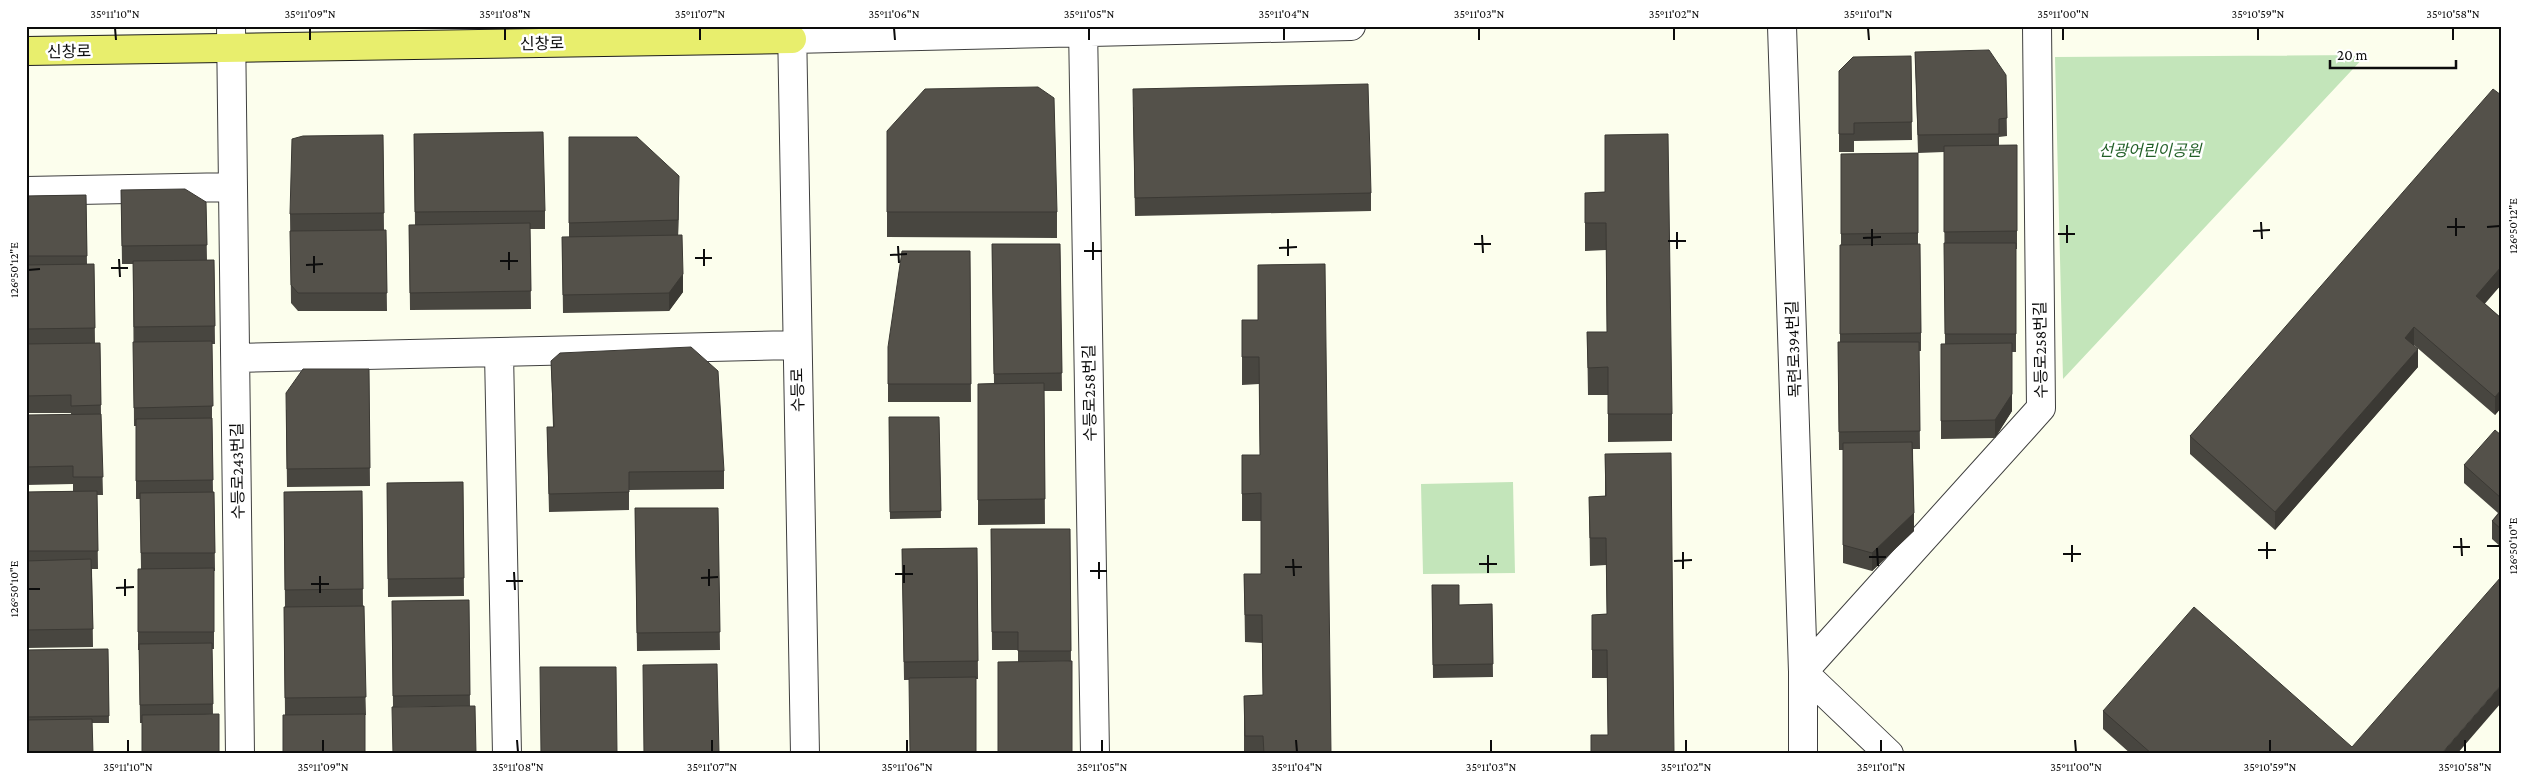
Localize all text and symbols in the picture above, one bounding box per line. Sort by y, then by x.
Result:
text: 35°11'10"N [90,7,140,21]
text: 35°11'09"N [284,7,336,21]
text: 35°11'08"N [479,7,531,21]
text: 35°11'07"N [675,7,725,21]
text: 35°11'06"N [868,7,920,21]
text: 35°11'05"N [1064,7,1114,21]
text: 35°11'04"N [1259,7,1310,21]
text: 35°11'03"N [1454,7,1504,21]
text: 35°11'02"N [1649,7,1699,21]
text: 35°11'01"N [1844,7,1892,21]
text: 35°11'00"N [2037,7,2089,21]
text: 35°10'59"N [2232,7,2285,21]
text: 35°10'58"N [2426,7,2480,21]
street label: 신창로 [520,35,565,52]
scale bar [2330,38,2456,70]
street label: 신창로 [47,43,92,60]
text: 20 m [2337,47,2368,63]
park label: 선광어린이공원 [2098,142,2203,159]
text: 126°50'12"E [2506,198,2520,254]
text: 126°50'12"E [7,242,21,298]
street label: 목련로394번길 [1783,300,1804,398]
street label: 수등로258번길 [2031,301,2050,399]
street label: 수등로258번길 [1080,344,1099,442]
street label: 수등로 [789,367,806,412]
street label: 수등로243번길 [228,422,247,520]
text: 126°50'10"E [2506,517,2520,574]
text: 126°50'10"E [7,560,21,617]
text: 35°11'10"N [103,760,153,774]
text: 35°11'09"N [297,760,349,774]
text: 35°11'08"N [492,760,544,774]
text: 35°11'07"N [687,760,737,774]
text: 35°11'06"N [881,760,933,774]
text: 35°11'05"N [1077,760,1127,774]
text: 35°11'04"N [1272,760,1323,774]
text: 35°11'03"N [1466,760,1516,774]
text: 35°11'02"N [1661,760,1711,774]
text: 35°11'01"N [1857,760,1905,774]
text: 35°11'00"N [2050,760,2102,774]
text: 35°10'59"N [2244,760,2297,774]
text: 35°10'58"N [2438,760,2492,774]

